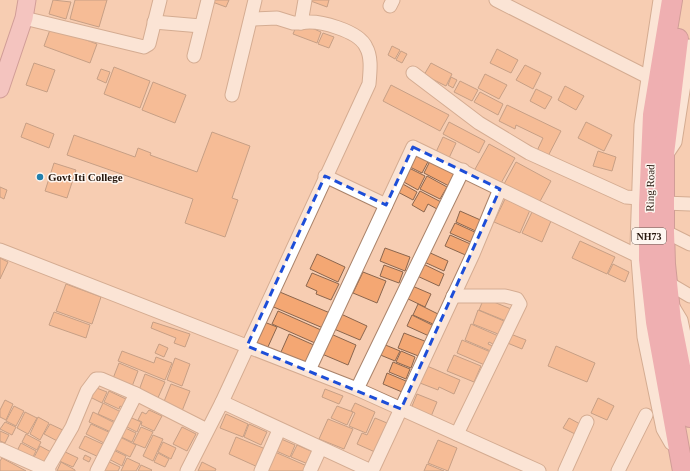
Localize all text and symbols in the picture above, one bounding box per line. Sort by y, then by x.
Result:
street label: Ring Road [644,164,656,212]
place label: Govt Iti College [48,171,123,183]
marker: Govt Iti College [35,172,45,182]
road number: NH73 [632,228,666,244]

